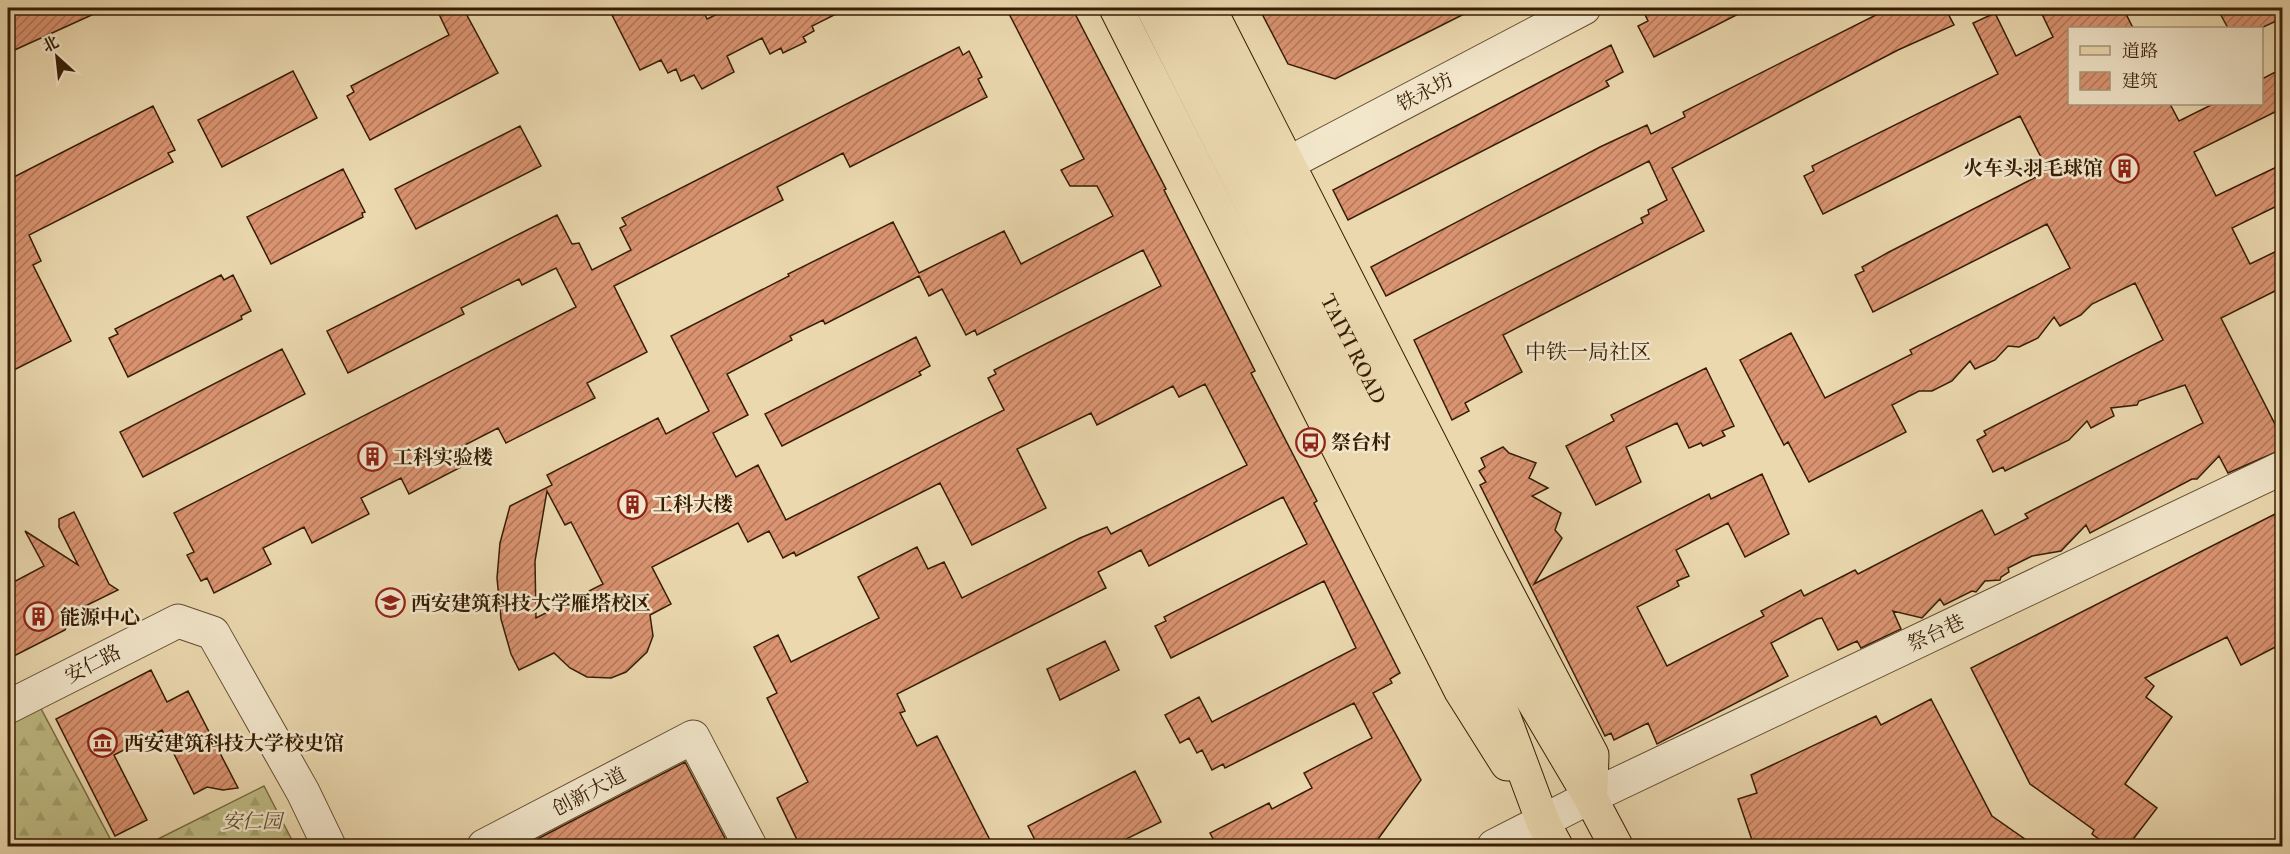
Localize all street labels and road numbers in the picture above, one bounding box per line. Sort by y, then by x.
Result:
street label: 铁永坊 [1393,67,1457,117]
street label: TAIYI ROAD [1315,290,1392,408]
street label: 祭台巷 [1904,609,1968,657]
street label: 安仁路 [61,639,125,689]
street label: 创新大道 [548,762,630,822]

